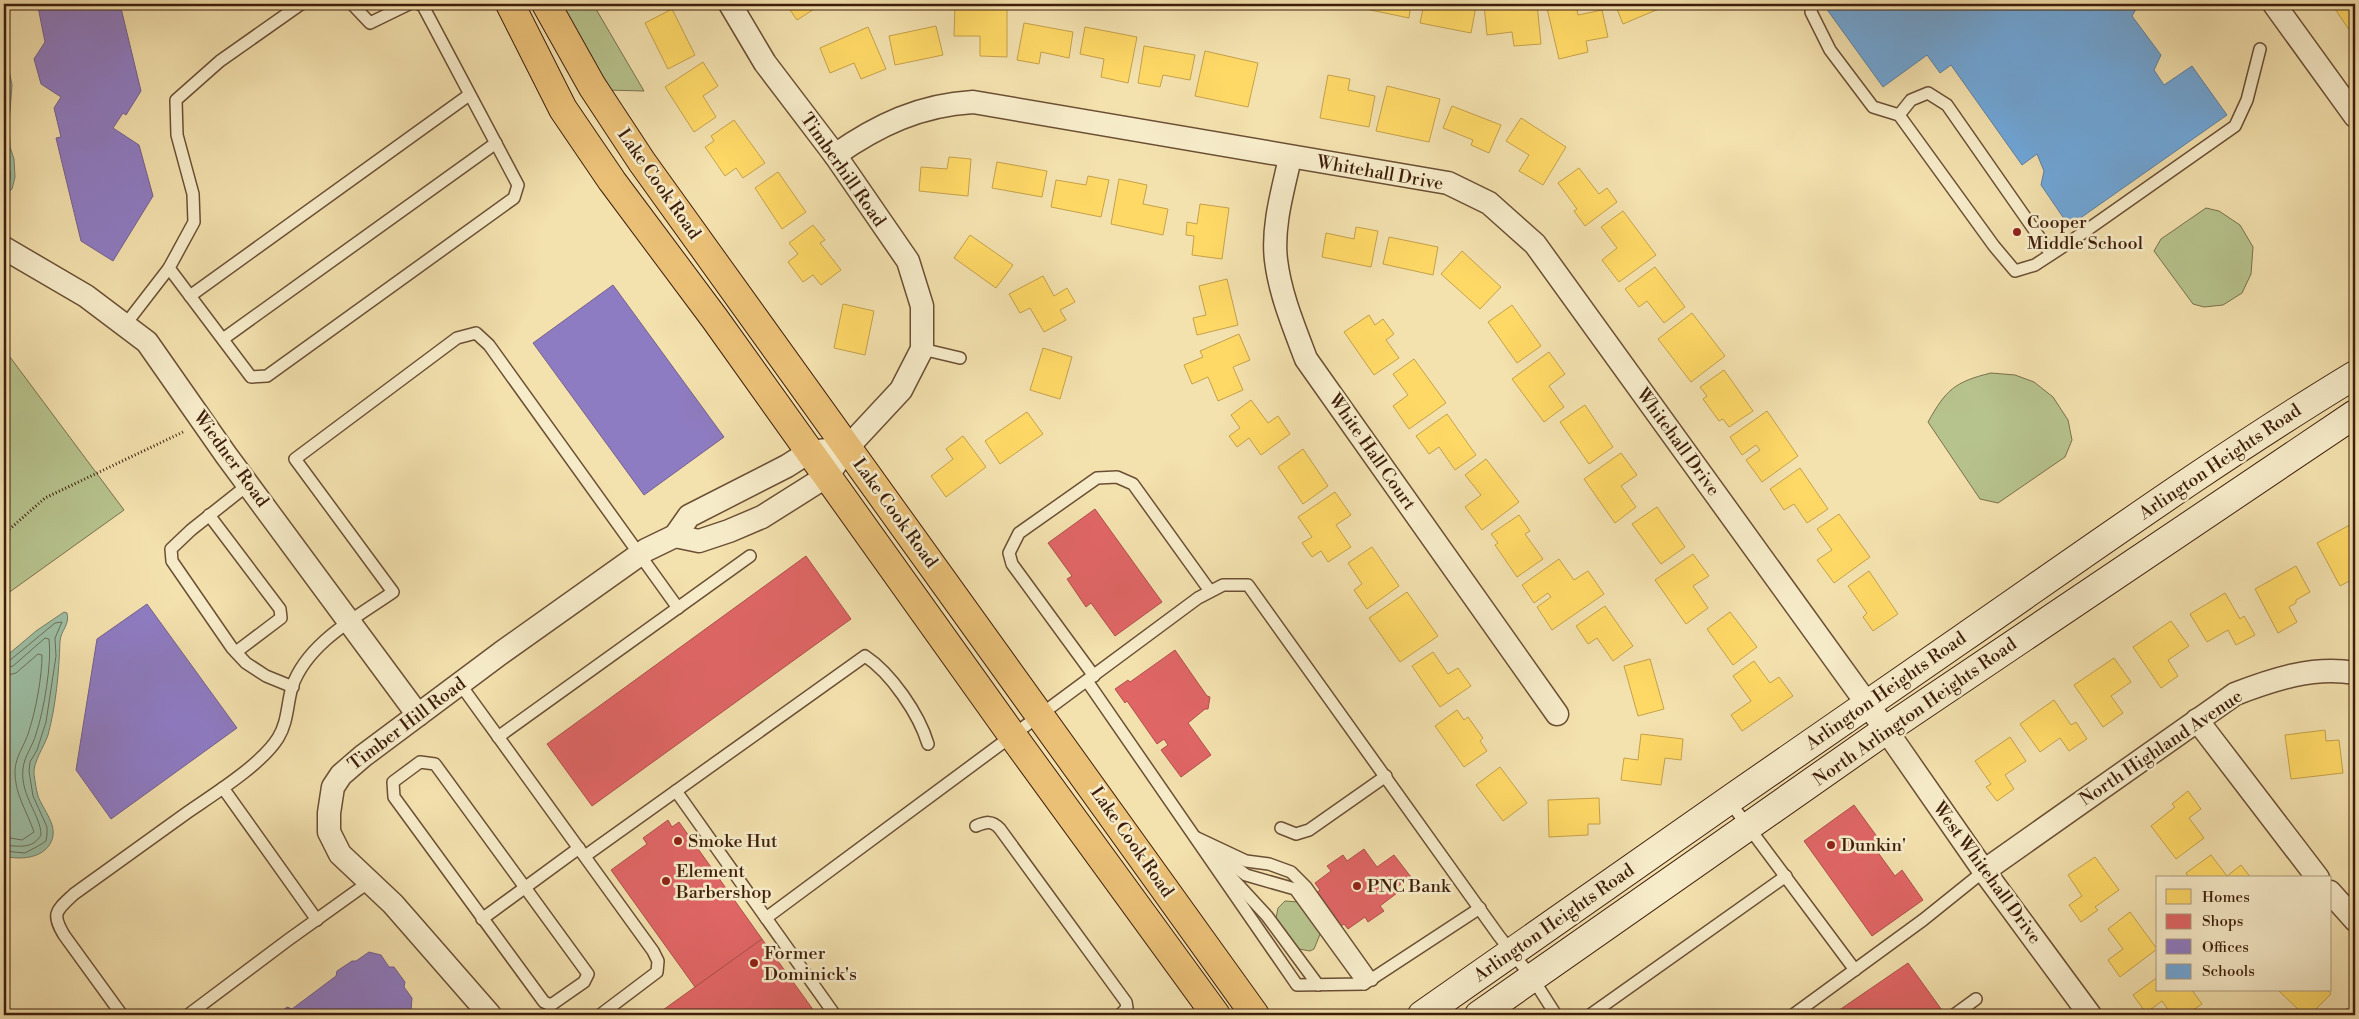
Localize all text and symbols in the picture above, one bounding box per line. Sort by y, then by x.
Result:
street label: Timberhill Road [795,109,891,232]
street label: Lake Cook Road [612,124,706,245]
street label: Whitehall Drive [1314,150,1445,195]
place label: Cooper Middle School [2027,211,2144,255]
marker: Cooper Middle School [2011,226,2023,238]
street label: Whitehall Drive [1630,383,1725,501]
street label: White Hall Court [1323,388,1421,515]
street label: Arlington Heights Road [2134,399,2306,526]
street label: Wiedner Road [188,405,274,512]
street label: Lake Cook Road [847,453,943,573]
street label: Arlington Heights Road [1800,626,1971,756]
street label: North Arlington Heights Road [1809,632,2022,791]
street label: Timber Hill Road [344,672,471,776]
street label: North Highland Avenue [2075,685,2247,811]
street label: Lake Cook Road [1085,782,1179,903]
street label: West Whitehall Drive [1927,796,2046,949]
place label: Smoke Hut [688,830,778,853]
place label: Dunkin' [1841,834,1906,857]
marker: Smoke Hut [672,835,684,847]
marker: Dunkin' [1825,839,1837,851]
street label: Arlington Heights Road [1468,858,1639,988]
place label: Element Barbershop [675,860,772,904]
marker: Element Barbershop [660,875,672,887]
place label: PNC Bank [1367,875,1452,898]
legend [2156,876,2332,992]
marker: PNC Bank [1351,880,1363,892]
text: Homes [2202,888,2250,907]
text: Shops [2202,912,2243,931]
text: Offices [2202,938,2249,957]
place label: Former Dominick's [764,942,857,986]
marker: Former Dominick's [748,957,760,969]
text: Schools [2202,962,2255,981]

